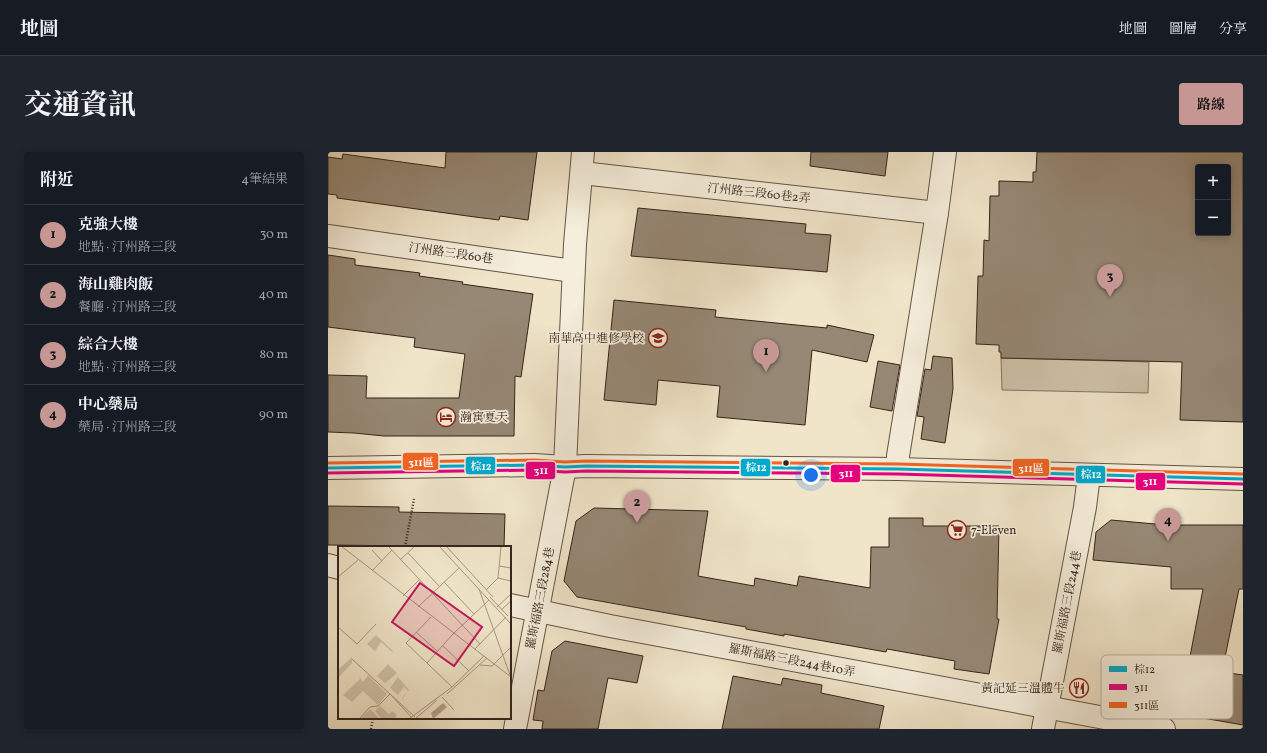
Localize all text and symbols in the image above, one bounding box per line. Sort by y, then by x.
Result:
text: 地圖 [20,17,58,43]
text: 地圖 [1119,20,1147,39]
text: 圖層 [1169,20,1197,39]
text: 分享 [1219,20,1247,39]
button: 路線 [1179,83,1243,125]
text: 交通資訊 [24,87,136,126]
map controls [1195,164,1231,236]
button: + [1195,164,1231,200]
text: 附近 [40,169,74,192]
text: 4筆結果 [241,171,288,189]
street label: 汀州路三段60巷2弄 [706,181,811,207]
button: − [1195,200,1231,236]
text: 克強大樓 [78,215,138,236]
text: 1 [50,226,56,244]
text: 30 m [260,226,288,244]
text: 地點 · 汀州路三段 [78,239,177,257]
street label: 汀州路三段60巷 [408,240,494,268]
pin: 3 [1097,264,1123,297]
text: 海山雞肉飯 [78,275,153,296]
text: 2 [50,286,56,304]
text: 40 m [259,286,288,304]
text: 餐廳 · 汀州路三段 [78,299,177,317]
school or university icon: 南華高中進修學校 [647,327,669,349]
place label: 南華高中進修學校 [548,331,644,347]
text: 綜合大樓 [78,335,138,356]
pin: 1 [753,339,779,372]
text: 3 [50,346,56,364]
text: 80 m [259,346,288,364]
text: 地點 · 汀州路三段 [78,359,177,377]
text: 中心藥局 [78,395,138,416]
text: 4 [49,406,57,424]
text: 90 m [259,406,288,424]
hotel icon: 瀚寓夏天 [435,406,457,428]
place label: 瀚寓夏天 [460,410,508,426]
text: 藥局 · 汀州路三段 [78,419,177,437]
line badge: 311區 [402,452,439,471]
text: 311區 [408,456,434,471]
line badge: 棕12 [465,456,496,475]
line badge: 棕12 [740,458,771,477]
unlabelled marker [781,458,791,468]
line badge: 311區 [1012,458,1050,477]
text: 棕12 [470,460,492,475]
line badge: 311 [525,461,556,480]
text: 棕12 [745,461,767,476]
text: 311區 [1018,462,1044,477]
text: 311 [534,464,548,479]
line badge: 311 [830,464,861,483]
your location [801,465,821,485]
line badge: 棕12 [1075,465,1106,484]
text: 311 [839,467,853,482]
text: 棕12 [1080,468,1102,483]
line badge: 311 [1135,472,1166,491]
text: 311 [1143,475,1157,490]
pin: 2 [624,490,650,523]
pin: 4 [1155,508,1181,541]
supermarket icon: 7-Eleven [946,519,968,541]
place label: 7-Eleven [971,523,1016,539]
inset map [338,546,511,719]
street label: 羅斯福路三段284巷 [523,546,559,650]
street label: 羅斯福路三段244巷 [1050,549,1086,655]
street label: 羅斯福路三段244巷10弄 [727,641,856,681]
legend [1101,655,1233,719]
text: 棕12 [1134,663,1155,678]
restaurant icon: 黃記延三溫體牛 [1068,677,1090,699]
place label: 黃記延三溫體牛 [981,681,1065,697]
text: 311 [1134,681,1148,696]
text: 311區 [1134,699,1159,714]

